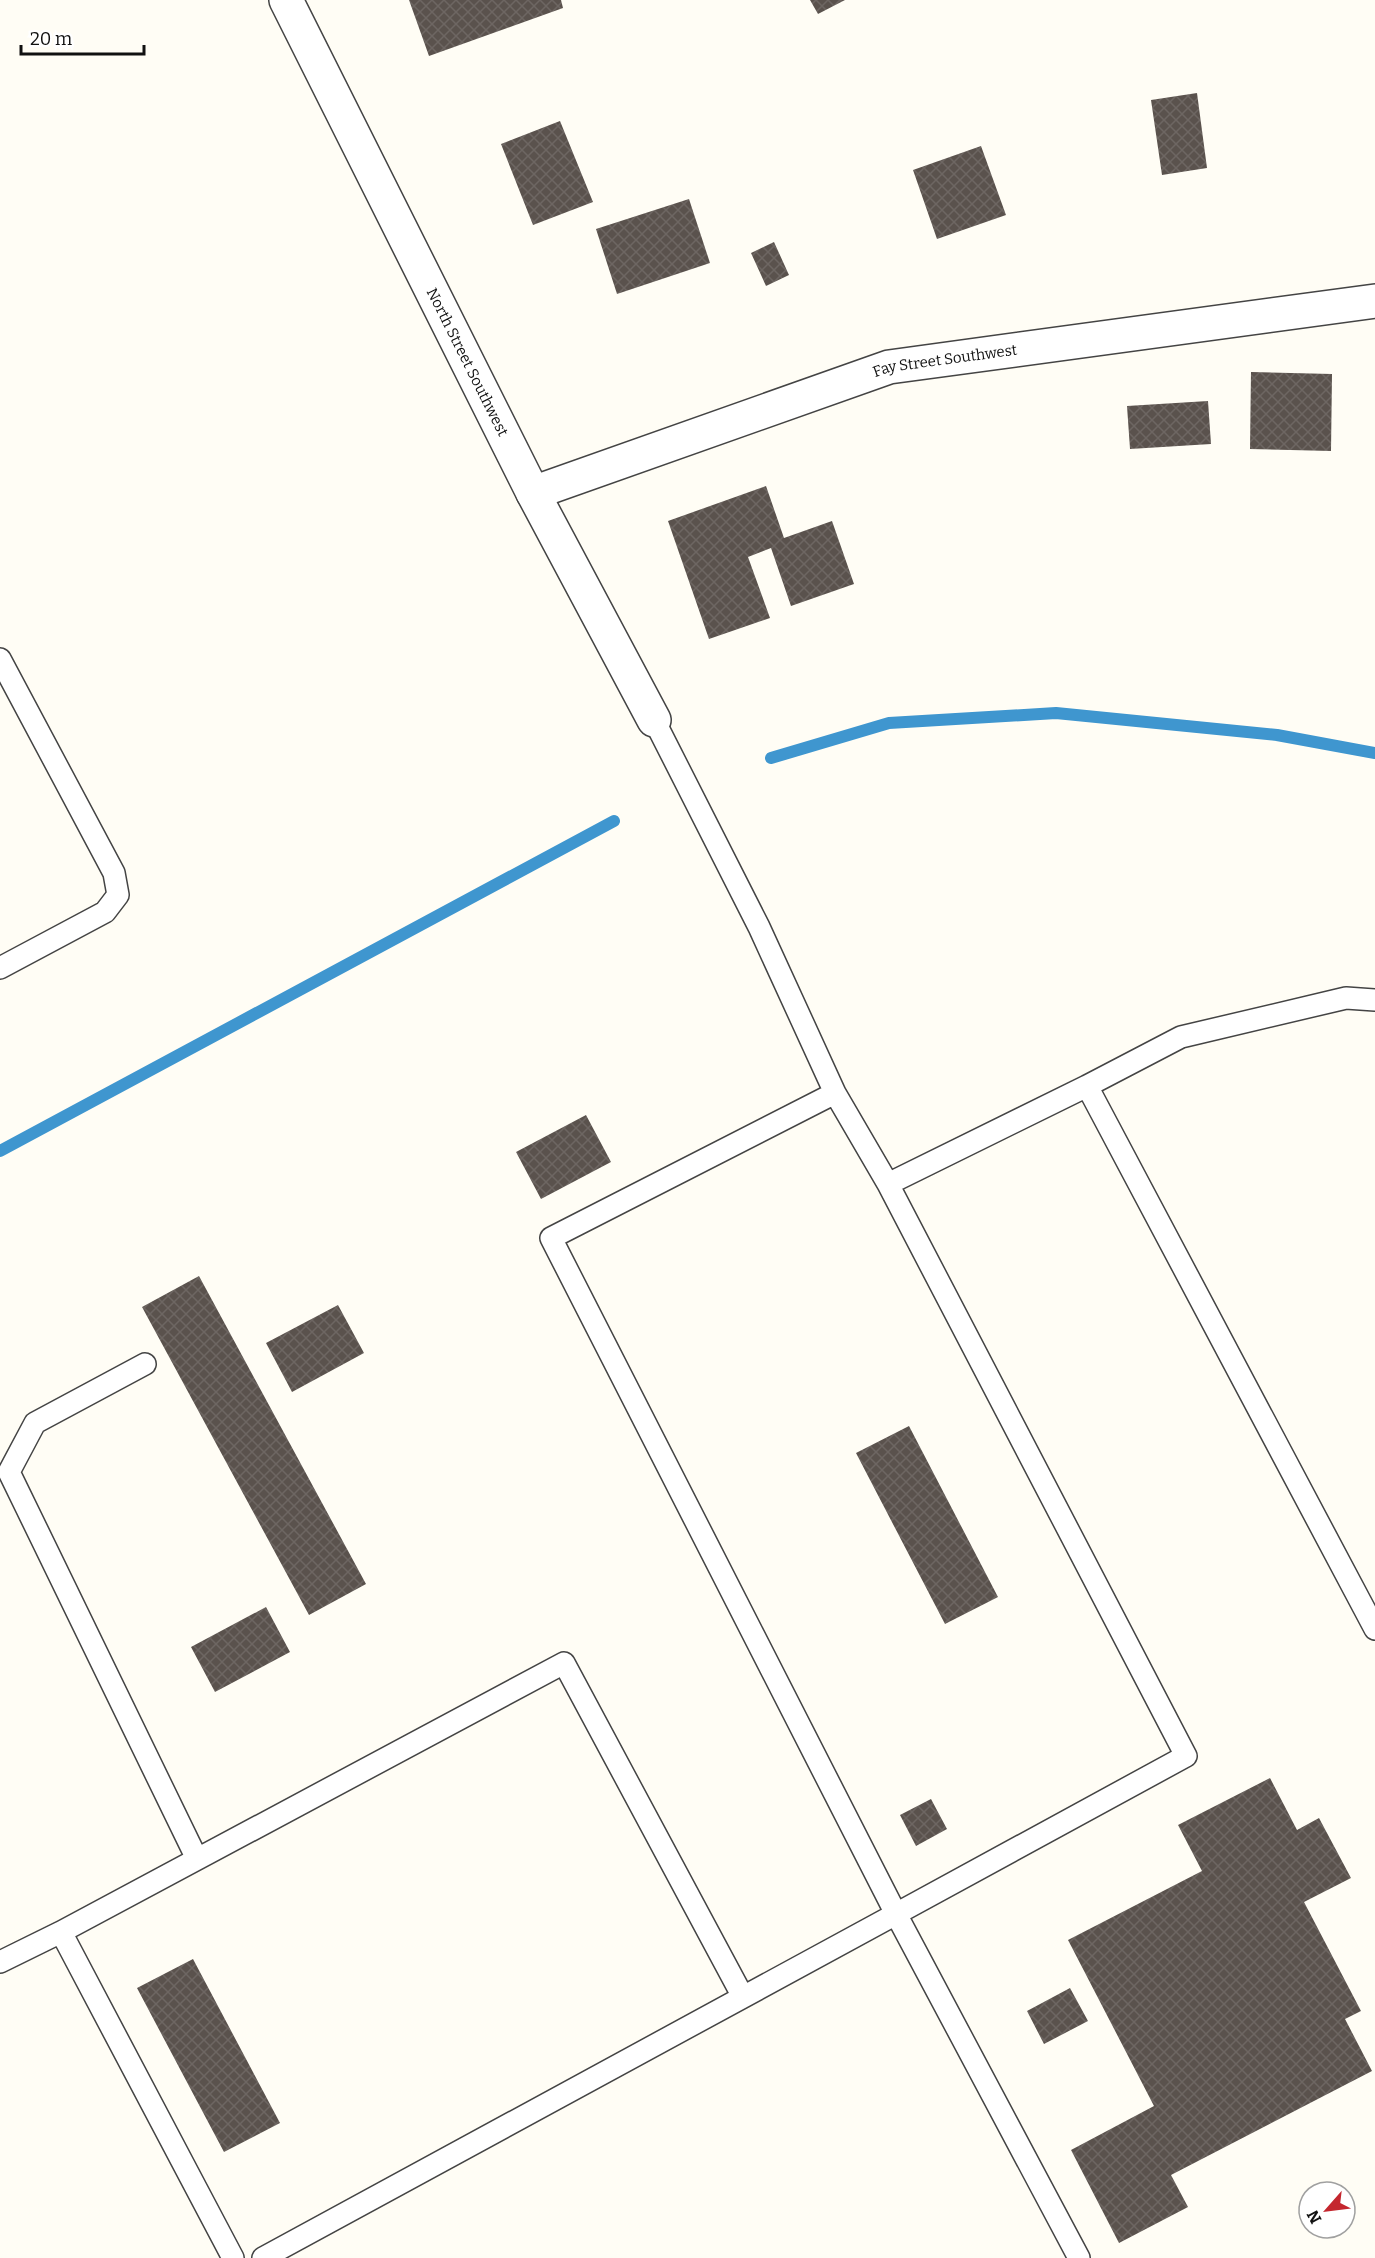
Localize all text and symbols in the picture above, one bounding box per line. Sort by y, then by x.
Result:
scale bar [21,18,144,56]
text: 20 m [30,28,72,50]
street label: North Street Southwest [423,285,512,440]
street label: Fay Street Southwest [870,341,1019,381]
north arrow [1297,2180,1357,2240]
text: N [1303,2207,1325,2227]

